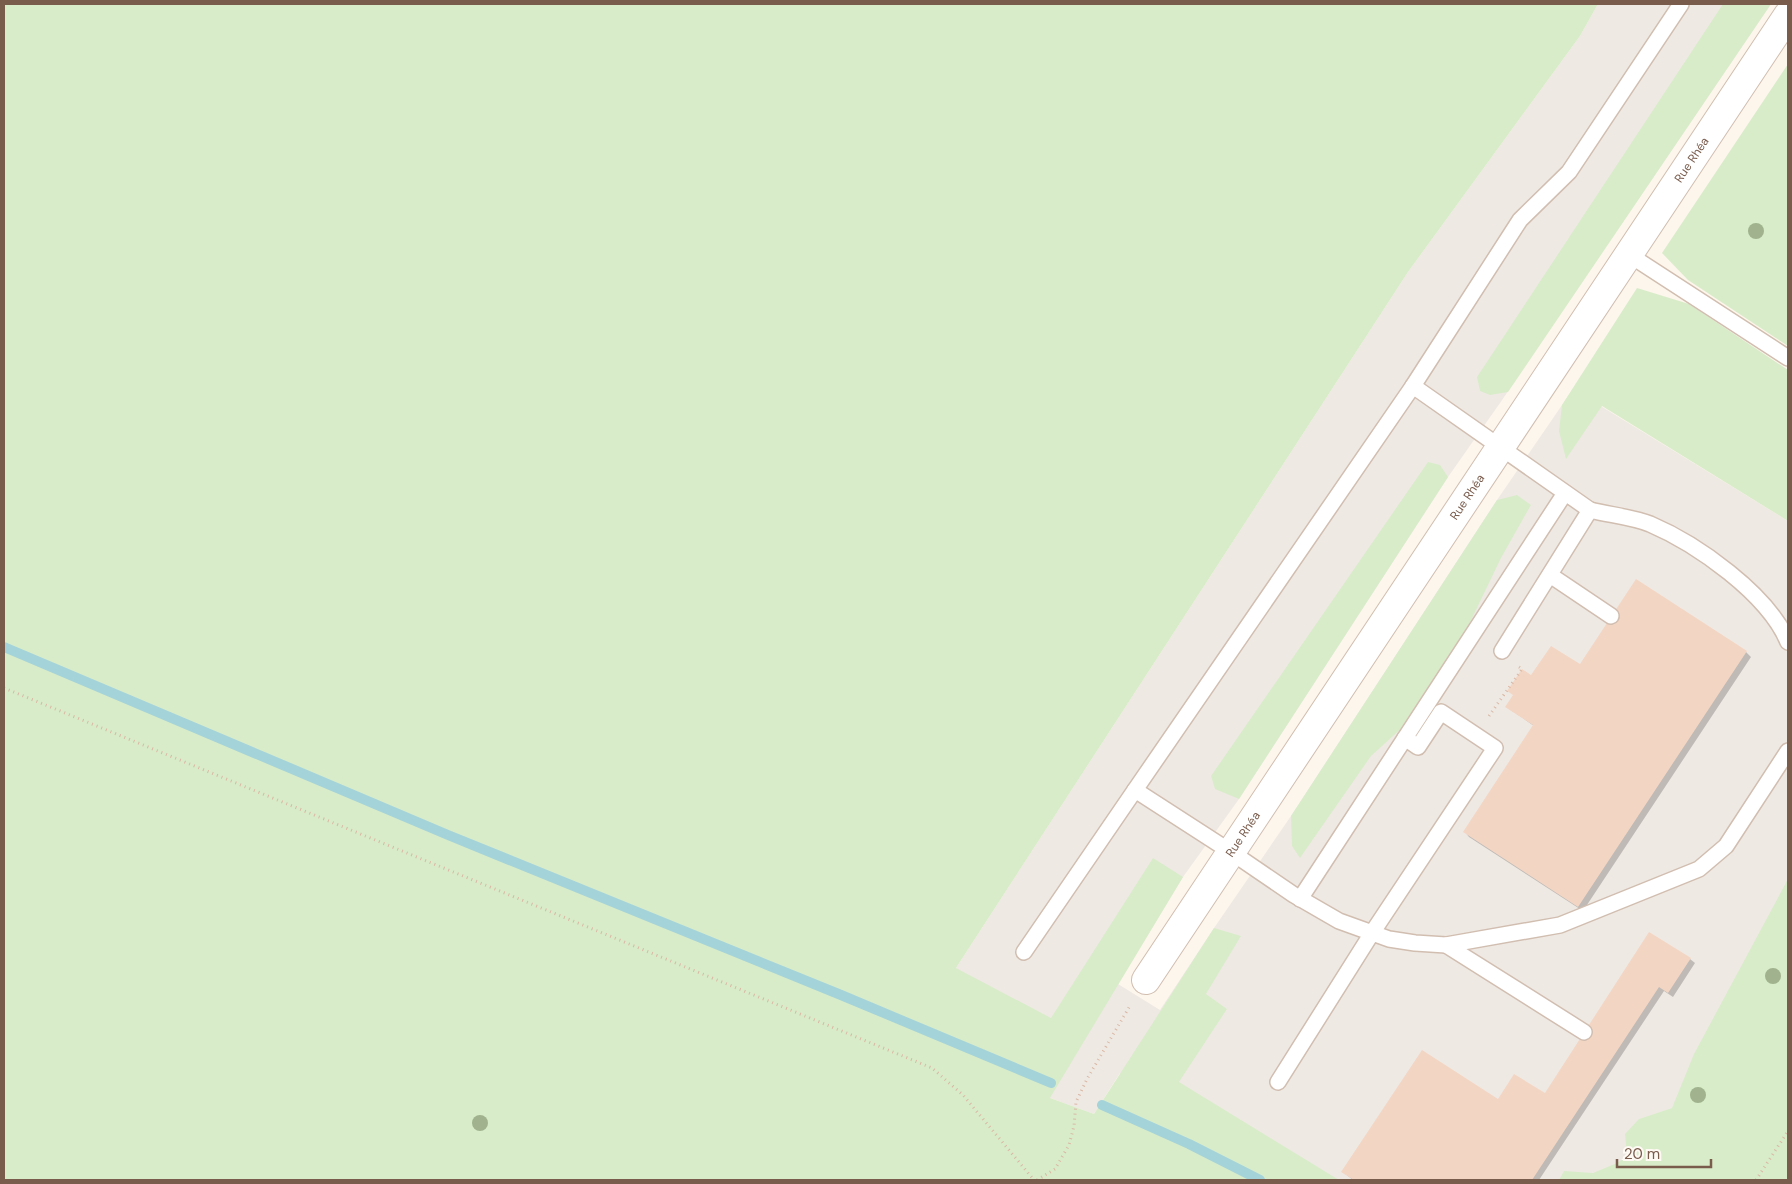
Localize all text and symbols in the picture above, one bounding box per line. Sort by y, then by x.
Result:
street label: Rue Rhéa [1671,134,1713,186]
street label: Rue Rhéa [1446,471,1488,523]
street label: Rue Rhéa [1222,808,1264,860]
scale bar [1617,1136,1711,1168]
text: 20 m [1624,1144,1660,1164]

